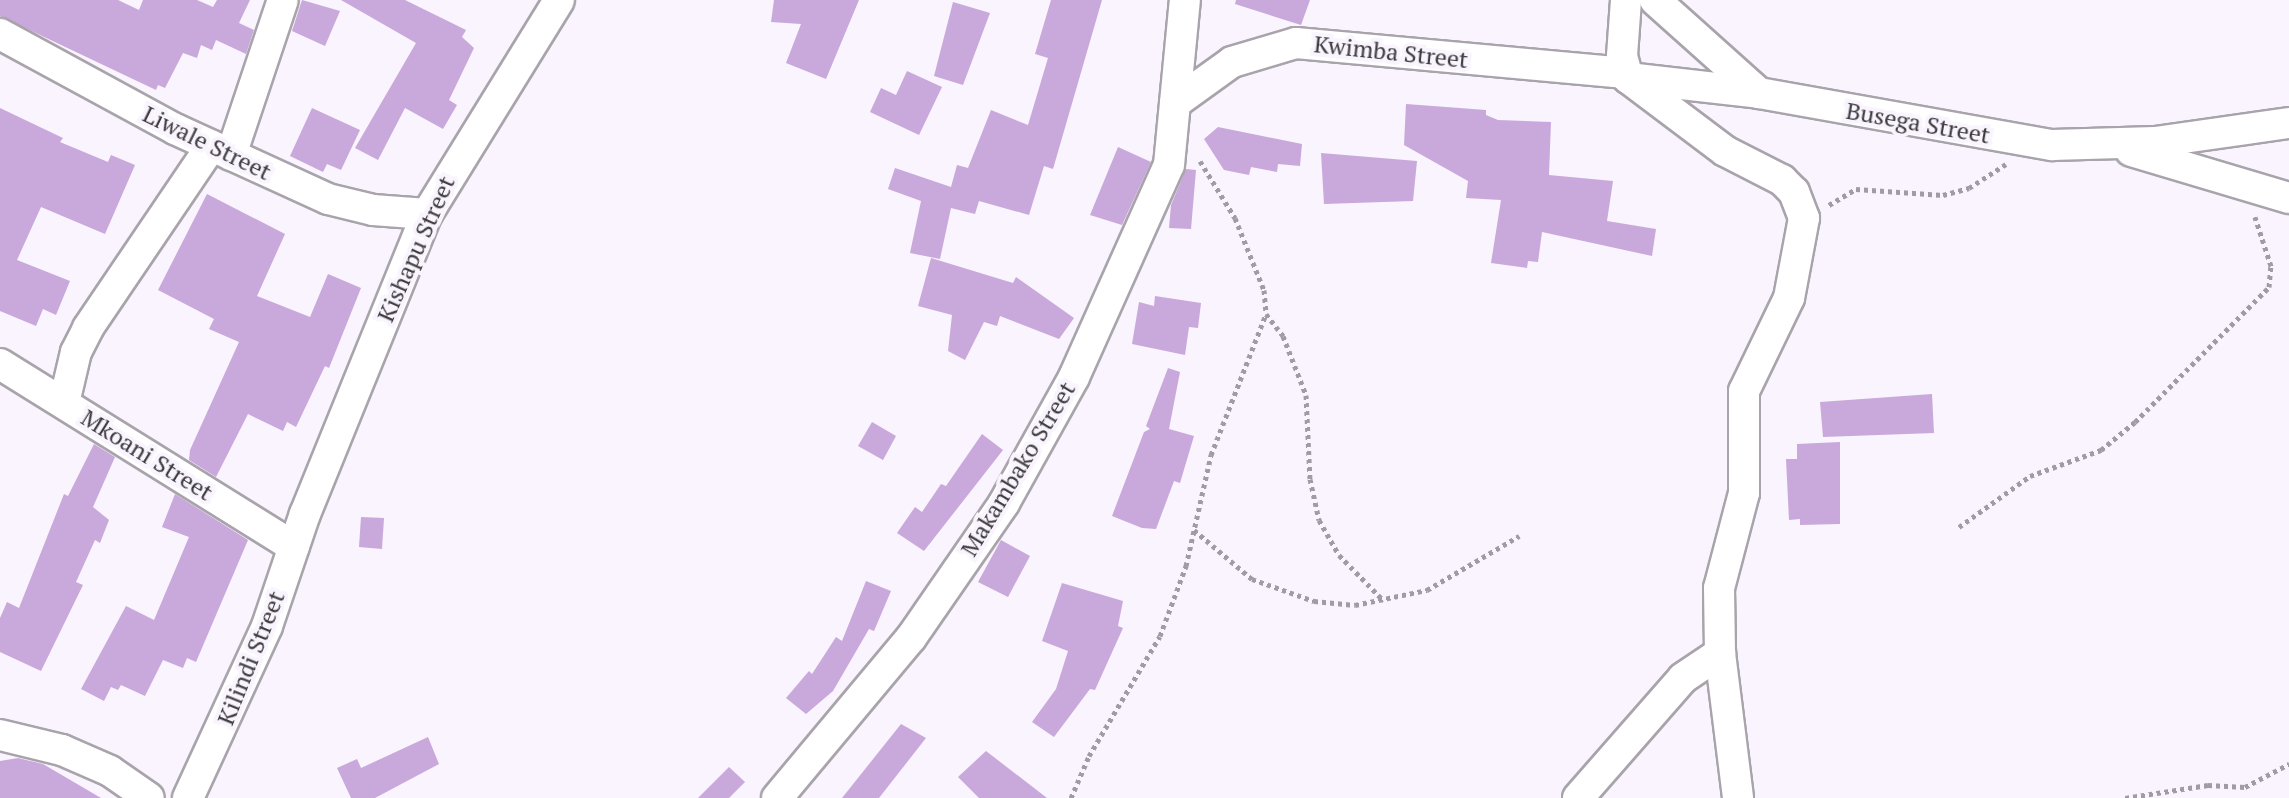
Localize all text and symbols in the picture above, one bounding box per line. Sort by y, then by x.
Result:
street label: Kwimba Street [1313,30,1469,74]
street label: Busega Street [1844,96,1992,150]
street label: Liwale Street [138,100,276,186]
street label: Kishapu Street [371,172,461,326]
street label: Makambako Street [955,376,1081,562]
street label: Mkoani Street [76,403,218,507]
street label: Kilindi Street [211,587,291,729]

